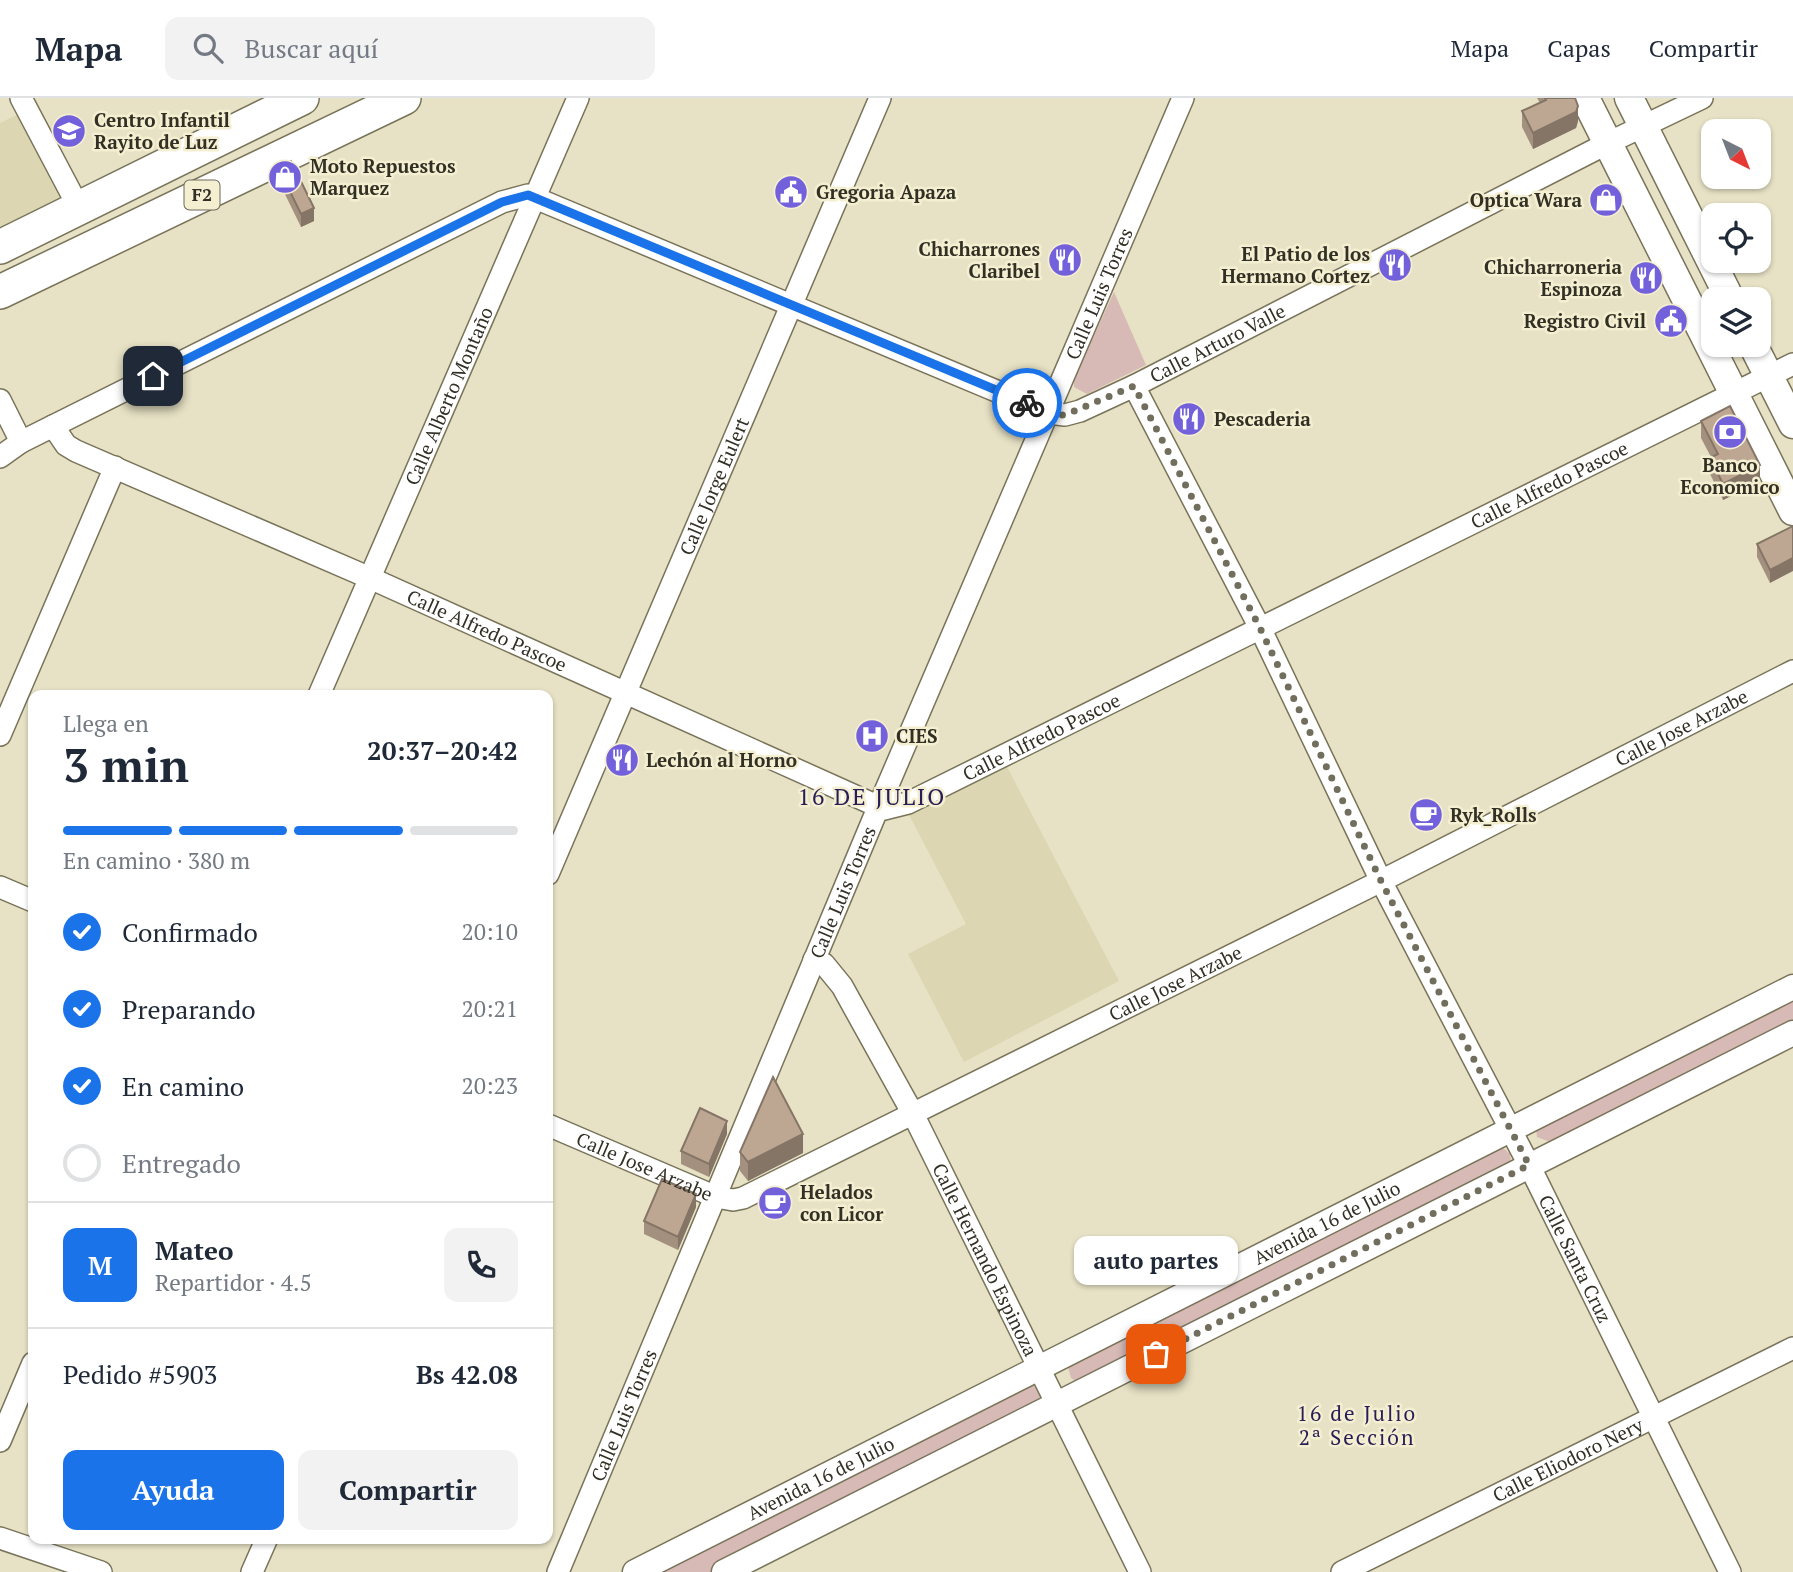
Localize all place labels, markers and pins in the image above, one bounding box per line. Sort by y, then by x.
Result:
place label: Centro Infantil Rayito de Luz [94,107,230,154]
school or university icon: Centro Infantil Rayito de Luz [50,112,88,150]
place label: Moto Repuestos Marquez [310,153,456,200]
shop icon: Moto Repuestos Marquez [266,158,304,196]
public building icon: Gregoria Apaza [772,173,810,211]
place label: Gregoria Apaza [816,179,957,204]
shop icon: Optica Wara [1587,181,1625,219]
place label: Optica Wara [1470,187,1582,212]
place label: Chicharrones Claribel [919,236,1040,283]
restaurant icon: Chicharrones Claribel [1046,241,1084,279]
place label: El Patio de los Hermano Cortez [1221,241,1370,288]
restaurant icon: El Patio de los Hermano Cortez [1376,246,1414,284]
place label: Chicharroneria Espinoza [1484,254,1622,301]
restaurant icon: Chicharroneria Espinoza [1627,259,1665,297]
public building icon: Registro Civil [1652,302,1690,340]
place label: Registro Civil [1524,308,1646,333]
pin [123,346,183,406]
restaurant icon: Pescaderia [1170,400,1208,438]
place label: Pescaderia [1214,406,1311,431]
bank icon: Banco Economico [1711,413,1749,451]
place label: Banco Economico [1680,452,1780,499]
hospital icon: CIES [853,717,891,755]
place label: CIES [896,723,938,748]
restaurant icon: Lechón al Horno [603,741,641,779]
place label: Lechón al Horno [646,747,797,772]
cafe icon: Ryk_Rolls [1407,796,1445,834]
place label: Ryk_Rolls [1450,802,1537,827]
place label: Helados con Licor [800,1179,884,1226]
cafe icon: Helados con Licor [756,1184,794,1222]
callout: auto partes [1074,1235,1238,1284]
pin [1126,1324,1186,1384]

